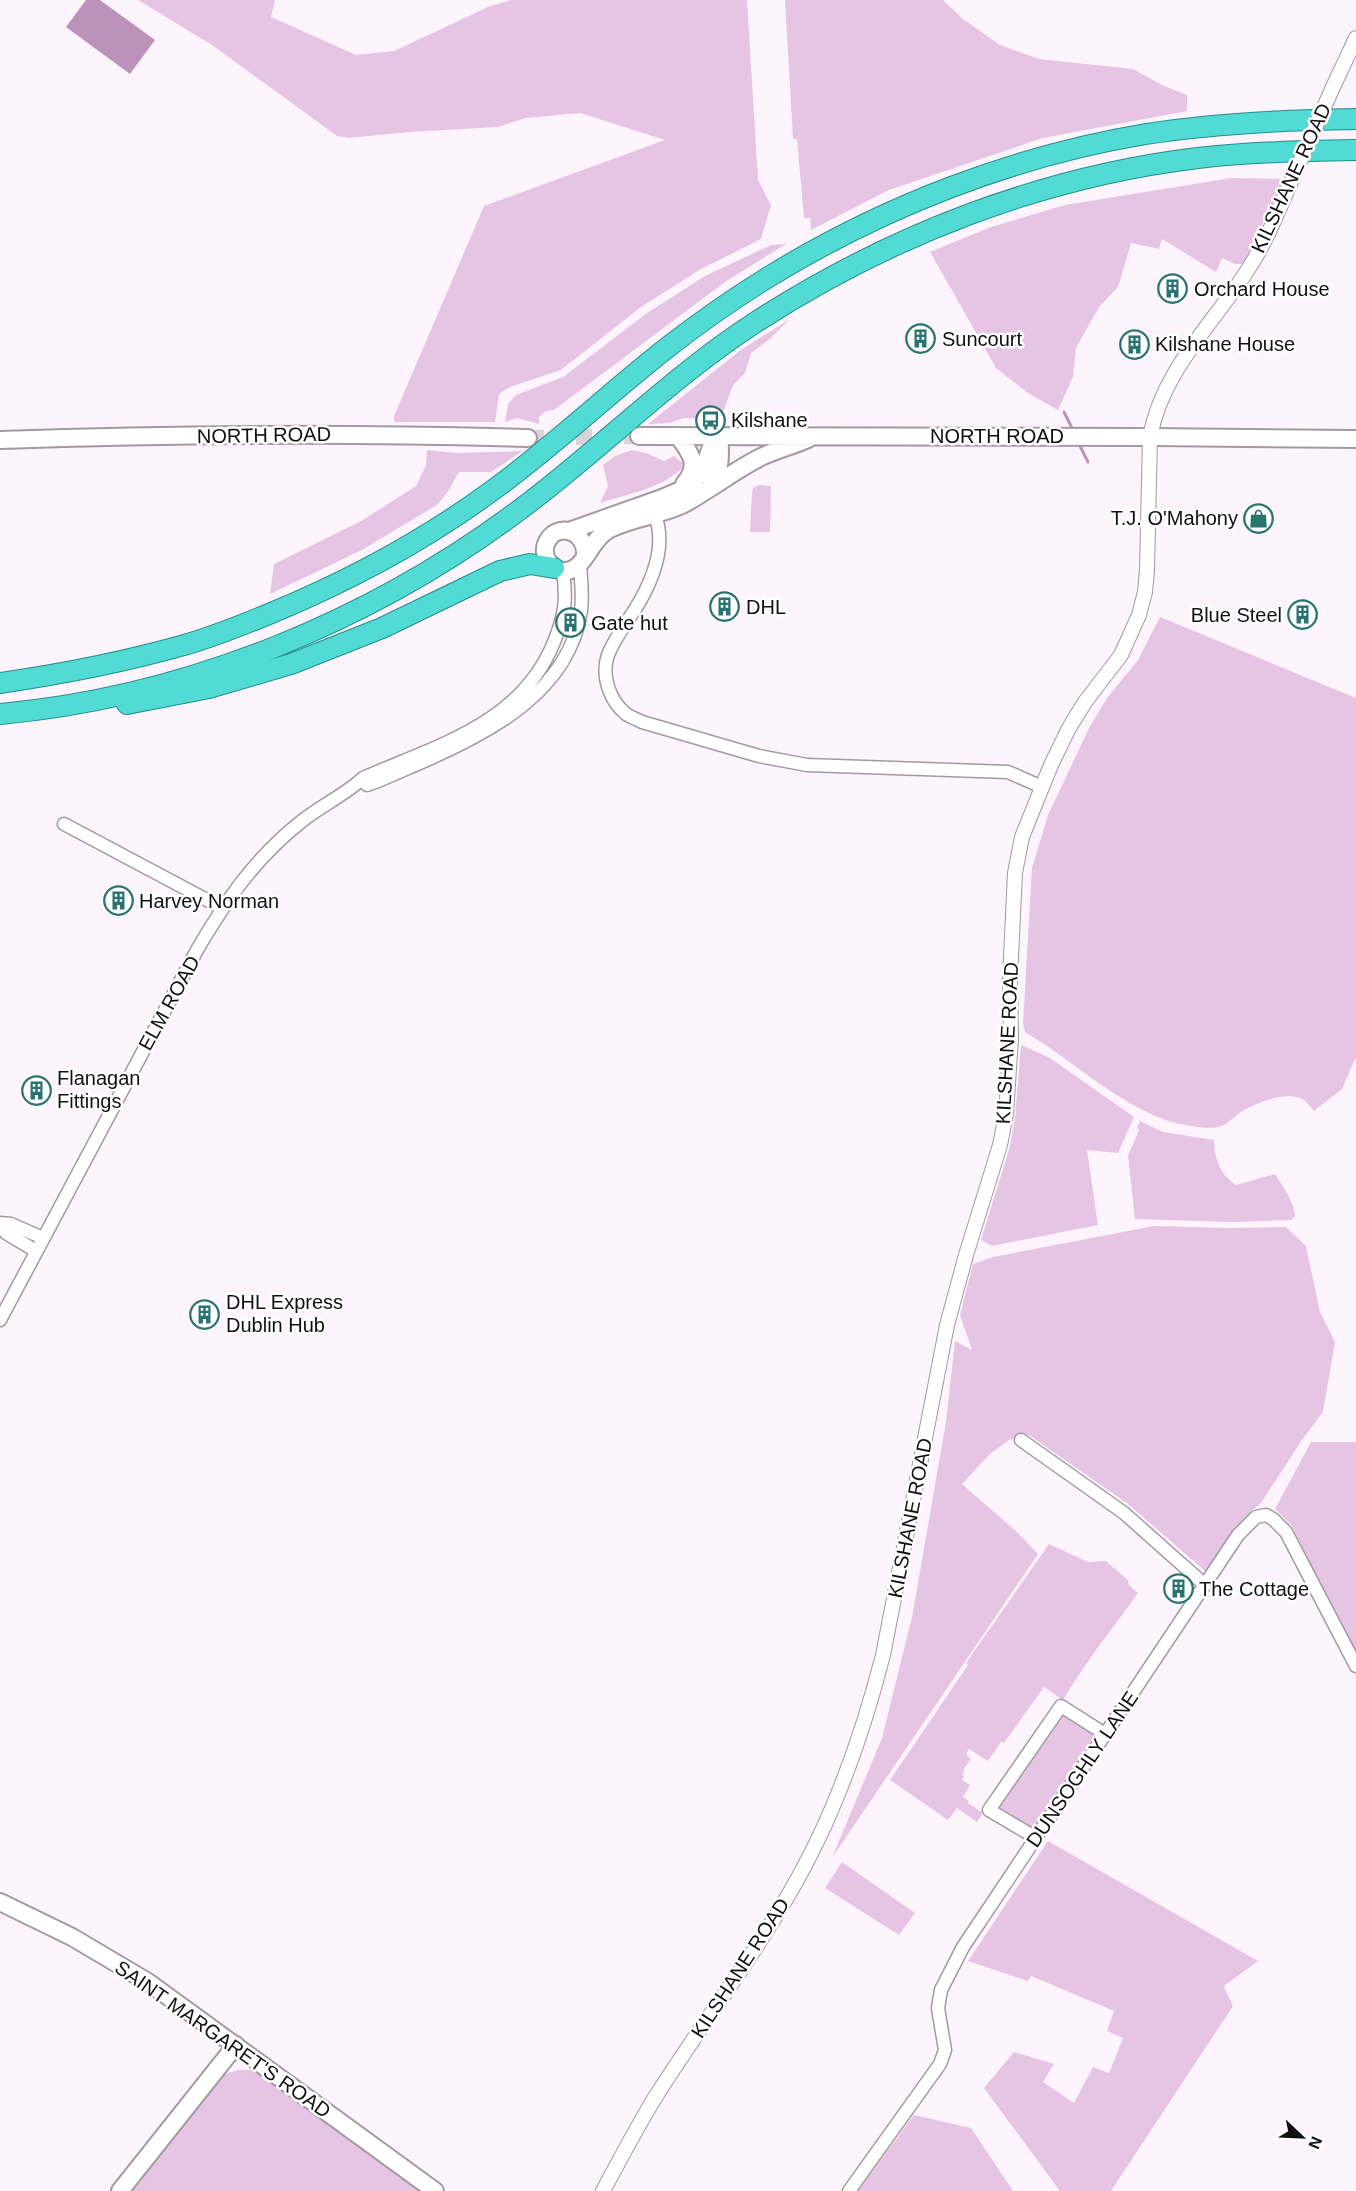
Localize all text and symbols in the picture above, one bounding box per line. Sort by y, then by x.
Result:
street label: KILSHANE ROAD [1247,100,1335,256]
building icon: Orchard House [1157,273,1189,305]
place label: Orchard House [1194,278,1330,300]
building icon: Suncourt [905,323,937,355]
place label: Suncourt [942,328,1022,350]
building icon: Kilshane House [1118,328,1150,360]
place label: Kilshane House [1155,333,1295,355]
bus stop icon: Kilshane [694,404,726,436]
place label: Kilshane [731,409,808,431]
street label: NORTH ROAD [197,423,331,447]
street label: NORTH ROAD [930,425,1064,447]
shop icon: T.J. O'Mahony [1243,502,1275,534]
place label: T.J. O'Mahony [1111,507,1238,529]
building icon: DHL [709,591,741,623]
place label: DHL [746,596,786,618]
building icon: Blue Steel [1287,599,1319,631]
place label: Blue Steel [1191,604,1282,626]
building icon: Gate hut [554,607,586,639]
place label: Gate hut [591,612,668,634]
building icon: Harvey Norman [102,885,134,917]
place label: Harvey Norman [139,890,279,912]
street label: ELM ROAD [134,952,204,1054]
street label: KILSHANE ROAD [992,961,1022,1125]
place label: Flanagan Fittings [57,1067,140,1112]
building icon: Flanagan Fittings [20,1074,52,1106]
place label: DHL Express Dublin Hub [226,1291,343,1336]
building icon: DHL Express Dublin Hub [189,1298,221,1330]
street label: KILSHANE ROAD [884,1436,936,1600]
building icon: The Cottage [1162,1573,1194,1605]
place label: The Cottage [1199,1578,1309,1600]
street label: DUNSOGHLY LANE [1022,1687,1142,1851]
street label: KILSHANE ROAD [687,1894,793,2042]
street label: SAINT MARGARET'S ROAD [111,1956,335,2122]
north arrow [1272,2107,1332,2167]
text: N [1305,2134,1325,2151]

